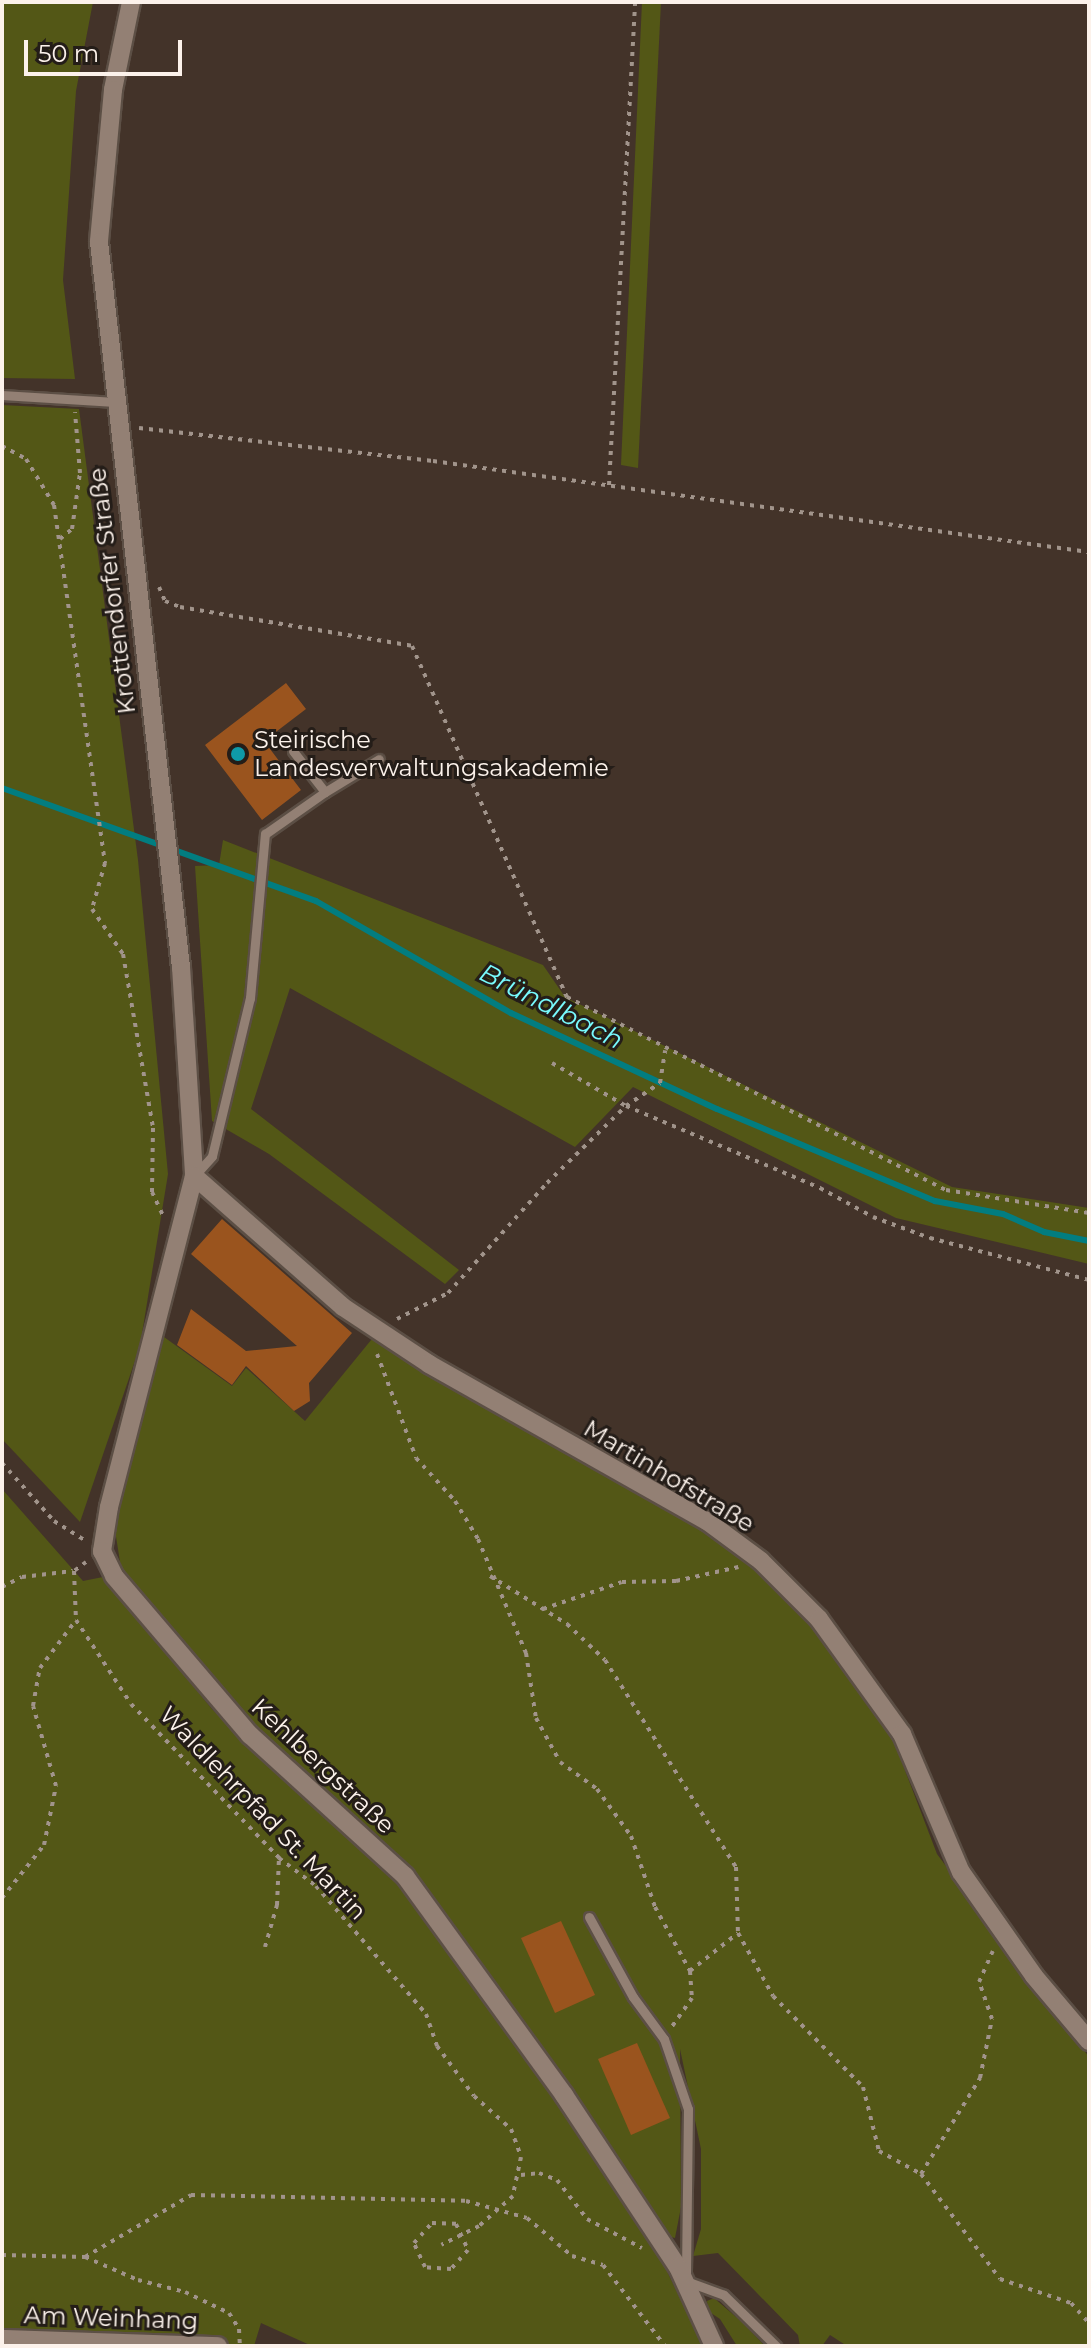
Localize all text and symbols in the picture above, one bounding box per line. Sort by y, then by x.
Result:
scale bar [28,24,186,74]
text: 50 m [38,39,99,68]
street label: Krottendorfer Straße [83,466,141,716]
place label: Steirische Landesverwaltungsakademie [254,726,609,782]
marker: Steirische Landesverwaltungsakademie [229,745,247,763]
water label: Bründlbach [474,957,628,1057]
street label: Martinhofstraße [579,1414,759,1538]
street label: Kehlbergstraße [246,1692,400,1840]
street label: Waldlehrpfad St. Martin [154,1700,372,1926]
street label: Am Weinhang [23,2301,199,2335]

